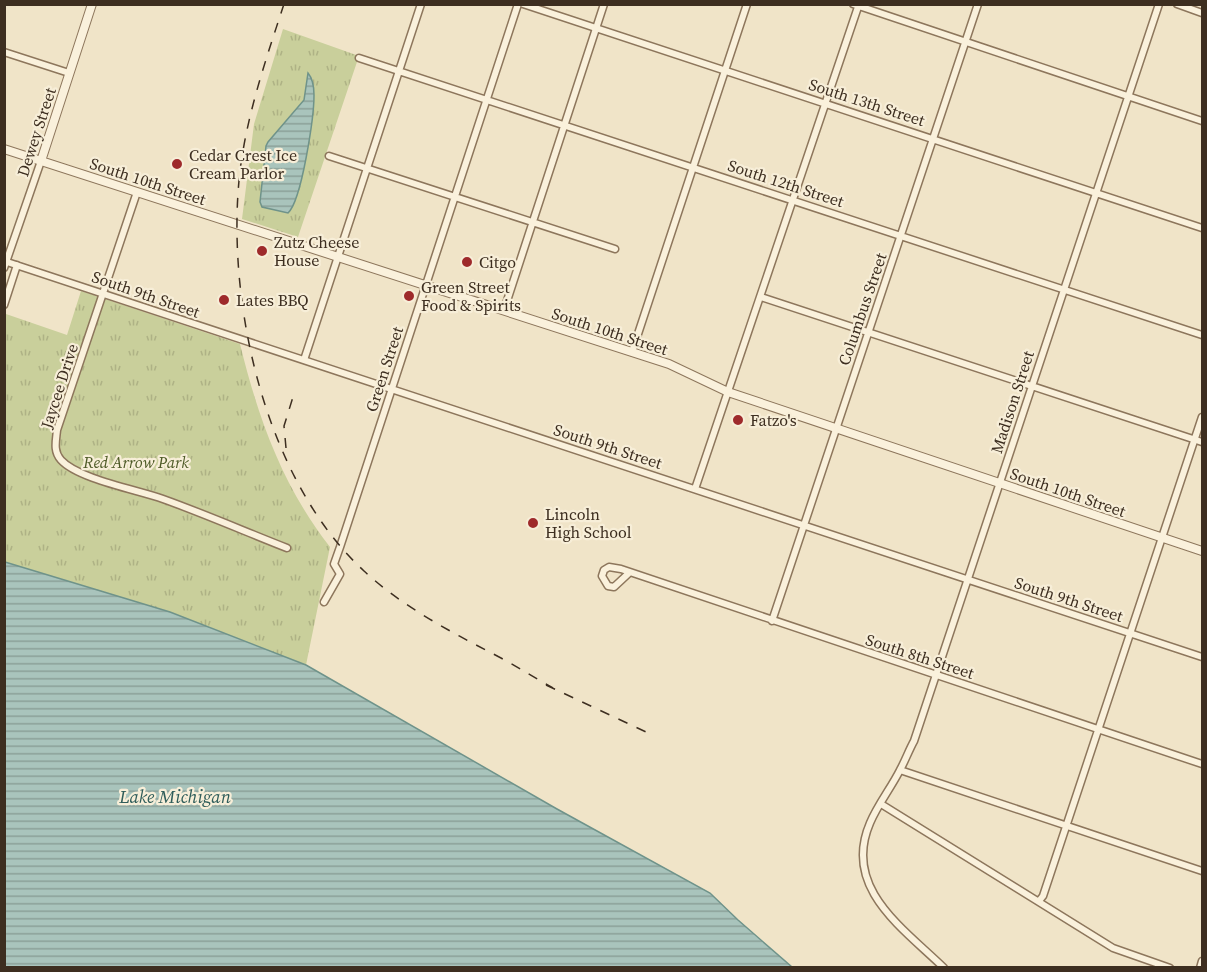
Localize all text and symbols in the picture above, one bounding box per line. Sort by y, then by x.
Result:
street label: South 13th Street [806,73,929,131]
street label: Dewey Street [11,84,61,179]
place label: Cedar Crest Ice Cream Parlor [189,144,297,184]
street label: South 10th Street [87,152,210,210]
street label: South 12th Street [725,154,848,212]
marker: Cedar Crest Ice Cream Parlor [170,157,184,171]
place label: Zutz Cheese House [274,231,359,271]
marker: Zutz Cheese House [255,244,269,258]
street label: Columbus Street [832,249,892,368]
place label: Citgo [479,251,516,273]
marker: Citgo [460,255,474,269]
street label: South 9th Street [89,265,204,323]
place label: Green Street Food & Spirits [421,276,521,316]
place label: Lates BBQ [236,289,309,311]
marker: Green Street Food & Spirits [402,289,416,303]
marker: Lates BBQ [217,293,231,307]
street label: South 10th Street [549,302,672,360]
street label: Green Street [360,323,408,415]
street label: Jaycee Drive [35,341,83,432]
street label: Madison Street [985,347,1039,456]
place label: Fatzo's [750,409,797,431]
marker: Fatzo's [731,413,745,427]
street label: South 9th Street [551,418,666,474]
park label: Red Arrow Park [82,451,189,473]
street label: South 10th Street [1007,462,1129,522]
place label: Lincoln High School [545,503,632,543]
marker: Lincoln High School [526,516,540,530]
street label: South 9th Street [1012,571,1127,627]
street label: South 8th Street [863,628,978,684]
water label: Lake Michigan [118,784,231,809]

